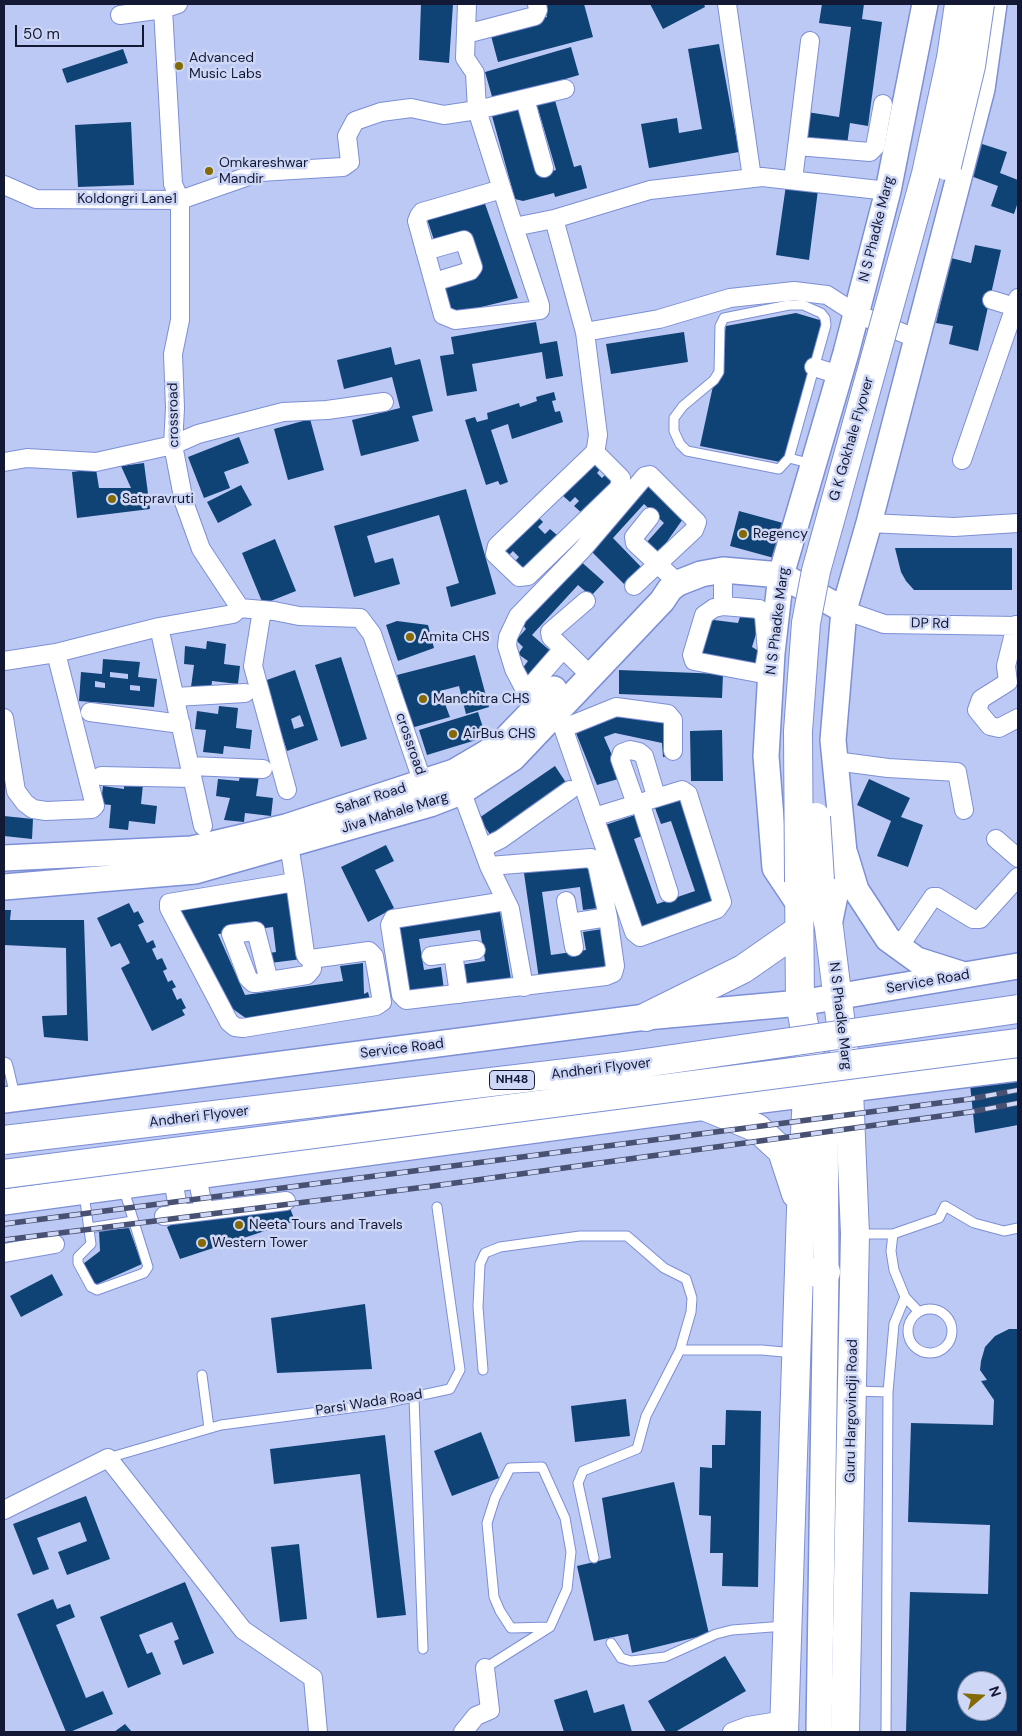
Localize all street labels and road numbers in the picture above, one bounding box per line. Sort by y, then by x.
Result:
street label: N S Phadke Marg [856,174,898,284]
street label: Koldongri Lane1 [77,191,177,207]
street label: G K Gokhale Flyover [826,375,878,503]
street label: crossroad [165,382,183,448]
street label: N S Phadke Marg [763,566,793,676]
street label: DP Rd [911,615,949,633]
street label: crossroad [391,711,429,777]
street label: Sahar Road [334,780,408,818]
street label: Jiva Mahale Marg [340,789,450,837]
street label: N S Phadke Marg [825,961,855,1071]
street label: Service Road [885,966,971,998]
street label: Service Road [359,1036,445,1062]
street label: Andheri Flyover [550,1055,652,1083]
road number: NH48 [490,1070,534,1090]
street label: Andheri Flyover [148,1103,250,1131]
street label: Guru Hargovindji Road [842,1339,862,1483]
street label: Parsi Wada Road [314,1386,424,1420]

